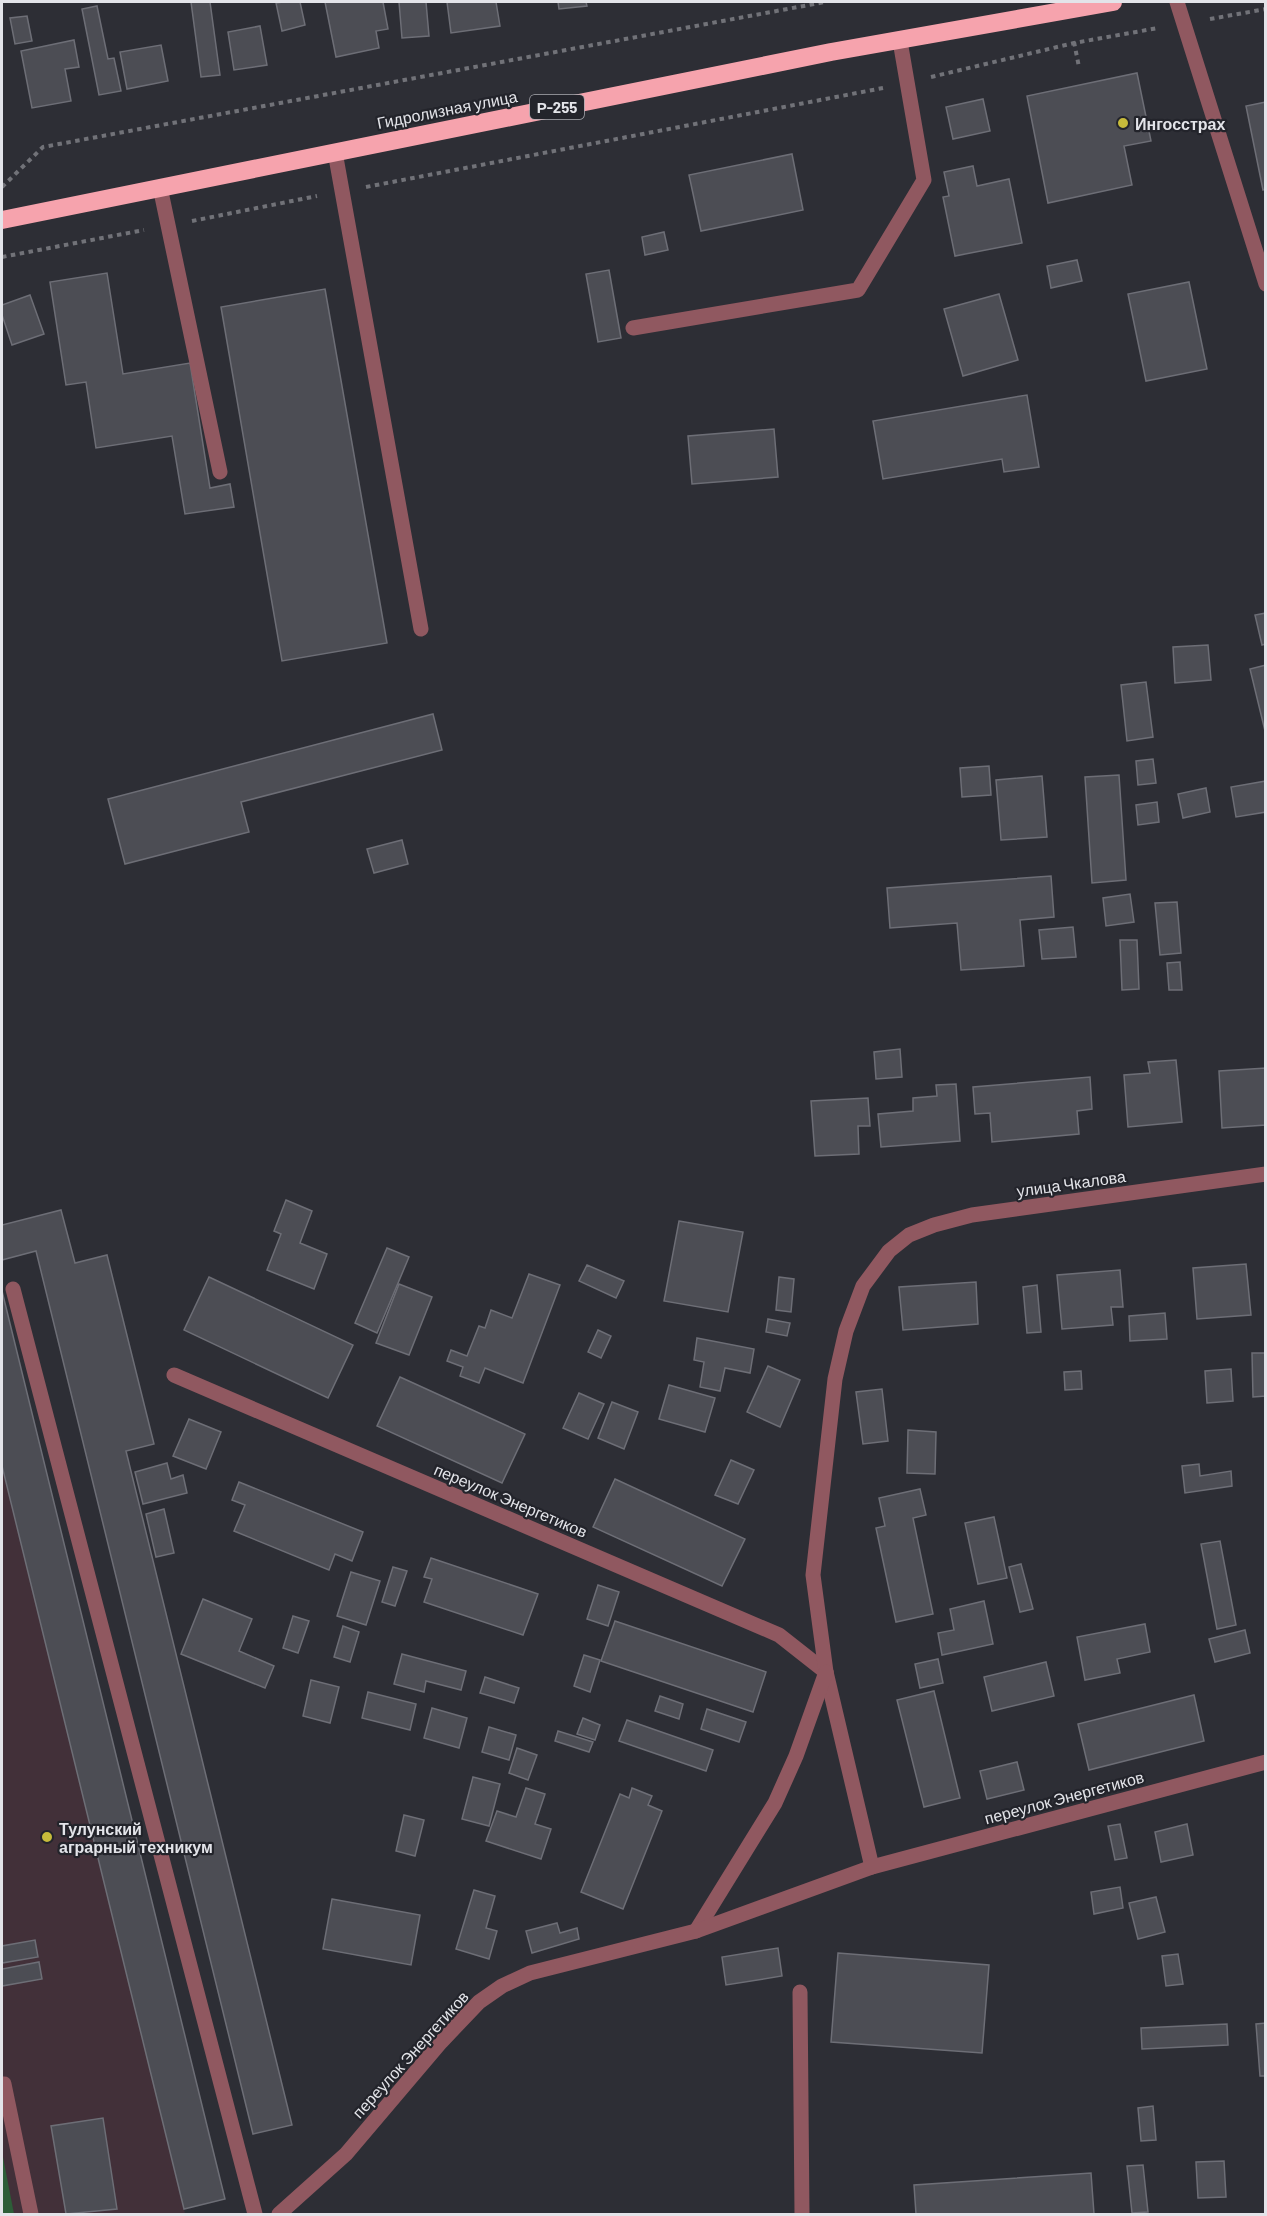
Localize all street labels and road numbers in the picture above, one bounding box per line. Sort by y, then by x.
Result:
street label: Гидролизная улица [375,86,519,132]
road number: Р-255 [530,95,584,119]
street label: улица Чкалова [1015,1166,1127,1200]
street label: переулок Энергетиков [432,1459,590,1541]
street label: переулок Энергетиков [982,1767,1146,1827]
street label: переулок Энергетиков [348,1987,472,2121]

